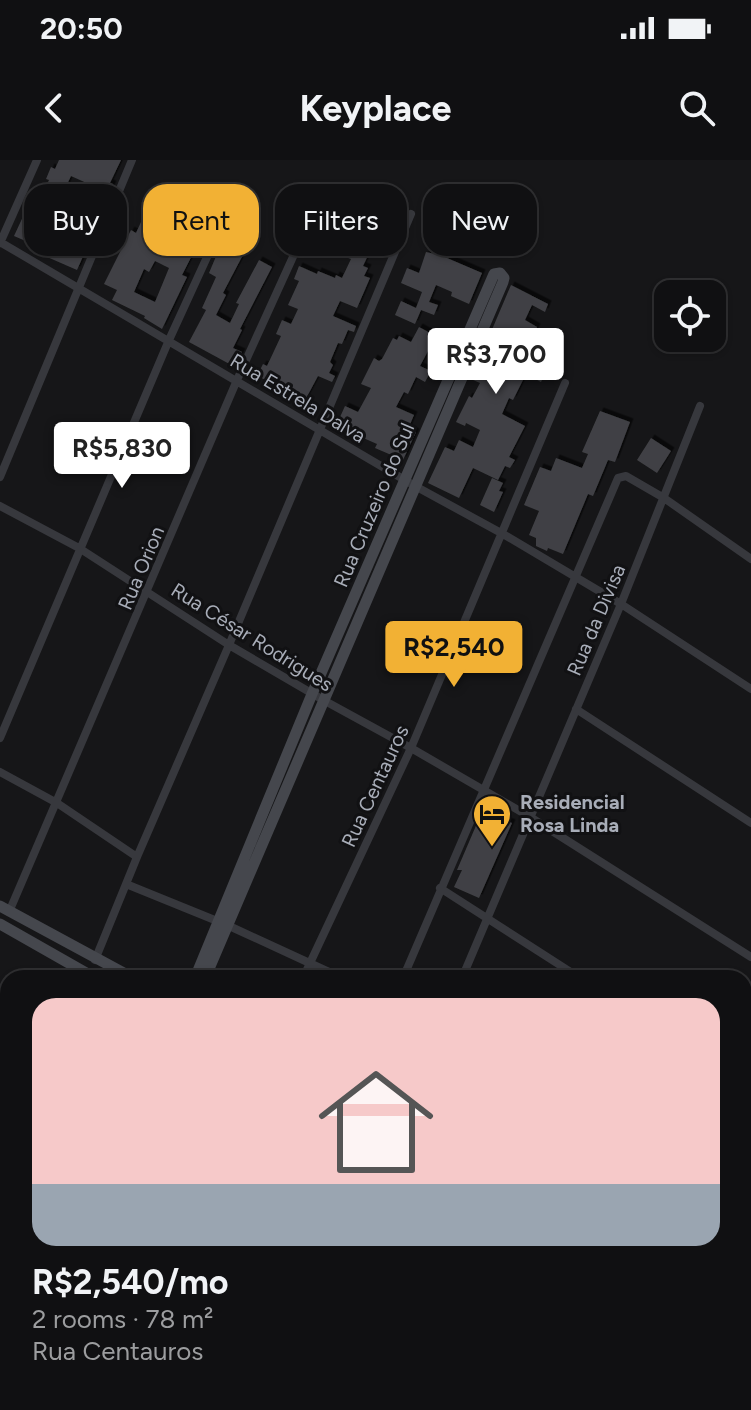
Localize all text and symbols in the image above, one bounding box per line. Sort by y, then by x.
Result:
text: 20:50 [40,10,123,47]
icon: back [32,86,76,130]
icon: search [675,86,719,130]
text: Keyplace [299,87,452,130]
chip: Buy [24,184,127,256]
chip: Rent [143,184,259,256]
chip: Filters [275,184,407,256]
chip: New [423,184,537,256]
map controls [654,280,726,352]
button: locate [654,280,726,352]
pin: R$3,700 [422,328,570,396]
text: R$3,700 [446,338,546,370]
street label: Rua Estrela Dalva [226,348,370,448]
street label: Rua Cruzeiro do Sul [329,419,419,591]
pin: R$5,830 [48,422,196,490]
text: R$5,830 [72,432,172,464]
street label: Rua Orion [113,523,169,613]
street label: Rua da Divisa [562,561,630,679]
street label: Rua César Rodrigues [167,578,337,696]
pin: R$2,540 [380,621,528,689]
text: R$2,540 [403,631,505,663]
street label: Rua Centauros [336,721,414,851]
place label: Residencial Rosa Linda [520,790,625,837]
hotel icon: Residencial Rosa Linda [471,793,513,848]
icon: home [304,1050,448,1194]
text: R$2,540/mo [32,1262,229,1303]
text: 2 rooms · 78 m² [32,1303,213,1335]
text: Rua Centauros [32,1335,203,1367]

